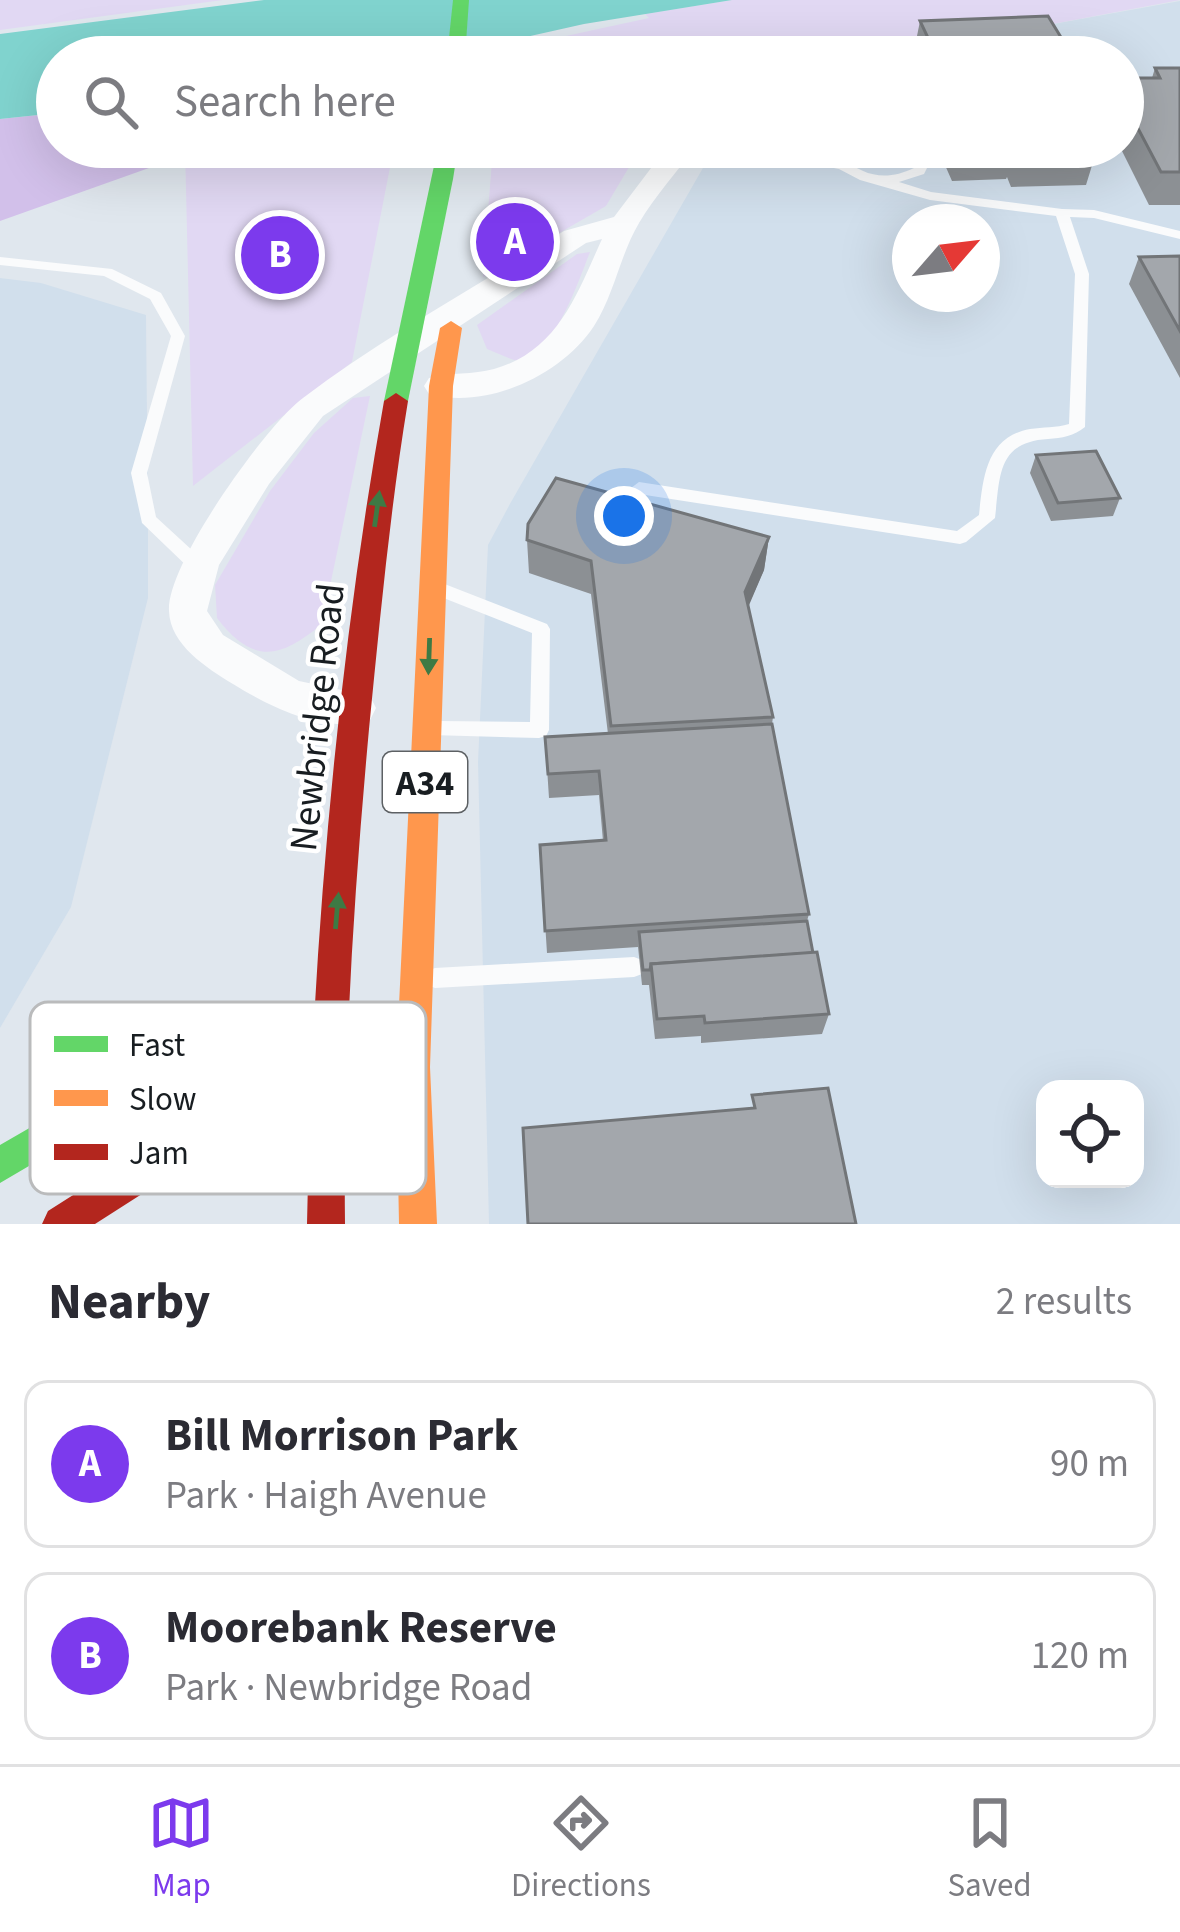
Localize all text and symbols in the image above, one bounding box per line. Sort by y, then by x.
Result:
search box [36,36,1144,168]
icon: search [78,69,144,135]
text: Search here [174,70,396,134]
pin: A [476,197,554,287]
north arrow [892,204,1000,312]
pin: B [241,210,319,300]
your location [594,486,654,546]
one-way arrow [368,489,387,527]
street label: Newbridge Road [276,580,360,854]
one-way arrow [419,638,438,676]
road number: A34 [383,752,467,812]
one-way arrow [327,892,346,929]
legend [30,1002,426,1194]
text: Fast [129,1022,185,1069]
text: Slow [129,1076,197,1123]
map controls [1036,1080,1144,1188]
button: locate [1036,1080,1144,1188]
text: Jam [129,1130,189,1177]
text: Nearby [48,1266,210,1338]
text: 2 results [996,1274,1132,1330]
text: Bill Morrison Park [165,1404,518,1468]
text: A [79,1436,101,1492]
text: 90 m [1050,1436,1129,1492]
text: Park · Haigh Avenue [165,1468,487,1524]
text: Moorebank Reserve [165,1596,557,1660]
text: B [78,1628,102,1684]
text: 120 m [1031,1628,1129,1684]
text: Park · Newbridge Road [165,1660,532,1716]
tab: Map [148,1790,214,1909]
tab: Directions [511,1790,651,1909]
tab: Saved [947,1790,1032,1909]

